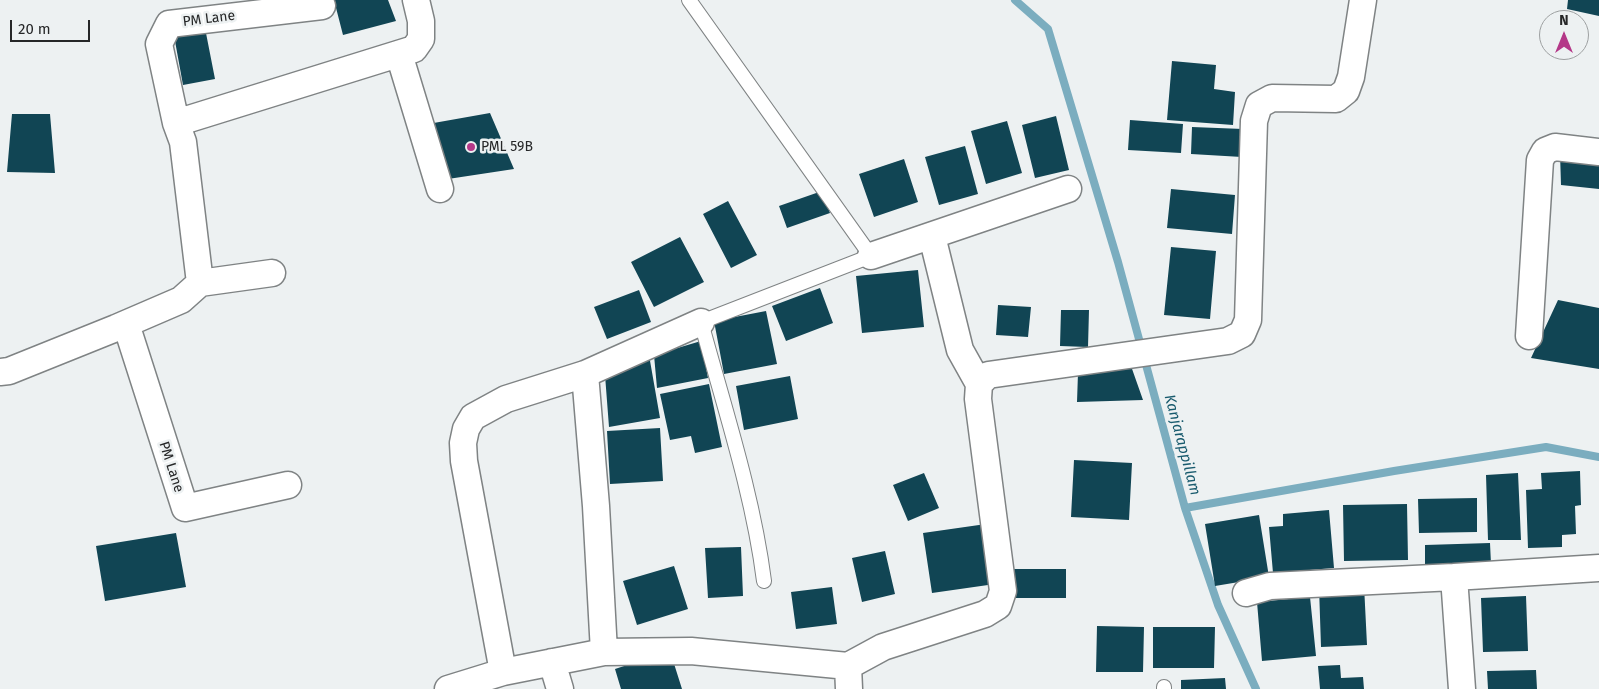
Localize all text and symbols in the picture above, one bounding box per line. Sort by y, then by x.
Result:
street label: PM Lane [182,7,236,31]
scale bar [12,10,92,42]
north arrow [1539,10,1589,60]
text: N [1559,12,1569,29]
text: 20 m [18,20,51,38]
place label: PML 59B [481,139,533,155]
marker: PML 59B [465,141,477,153]
water label: Kanjarappillam [1160,393,1204,497]
street label: PM Lane [155,439,187,495]

